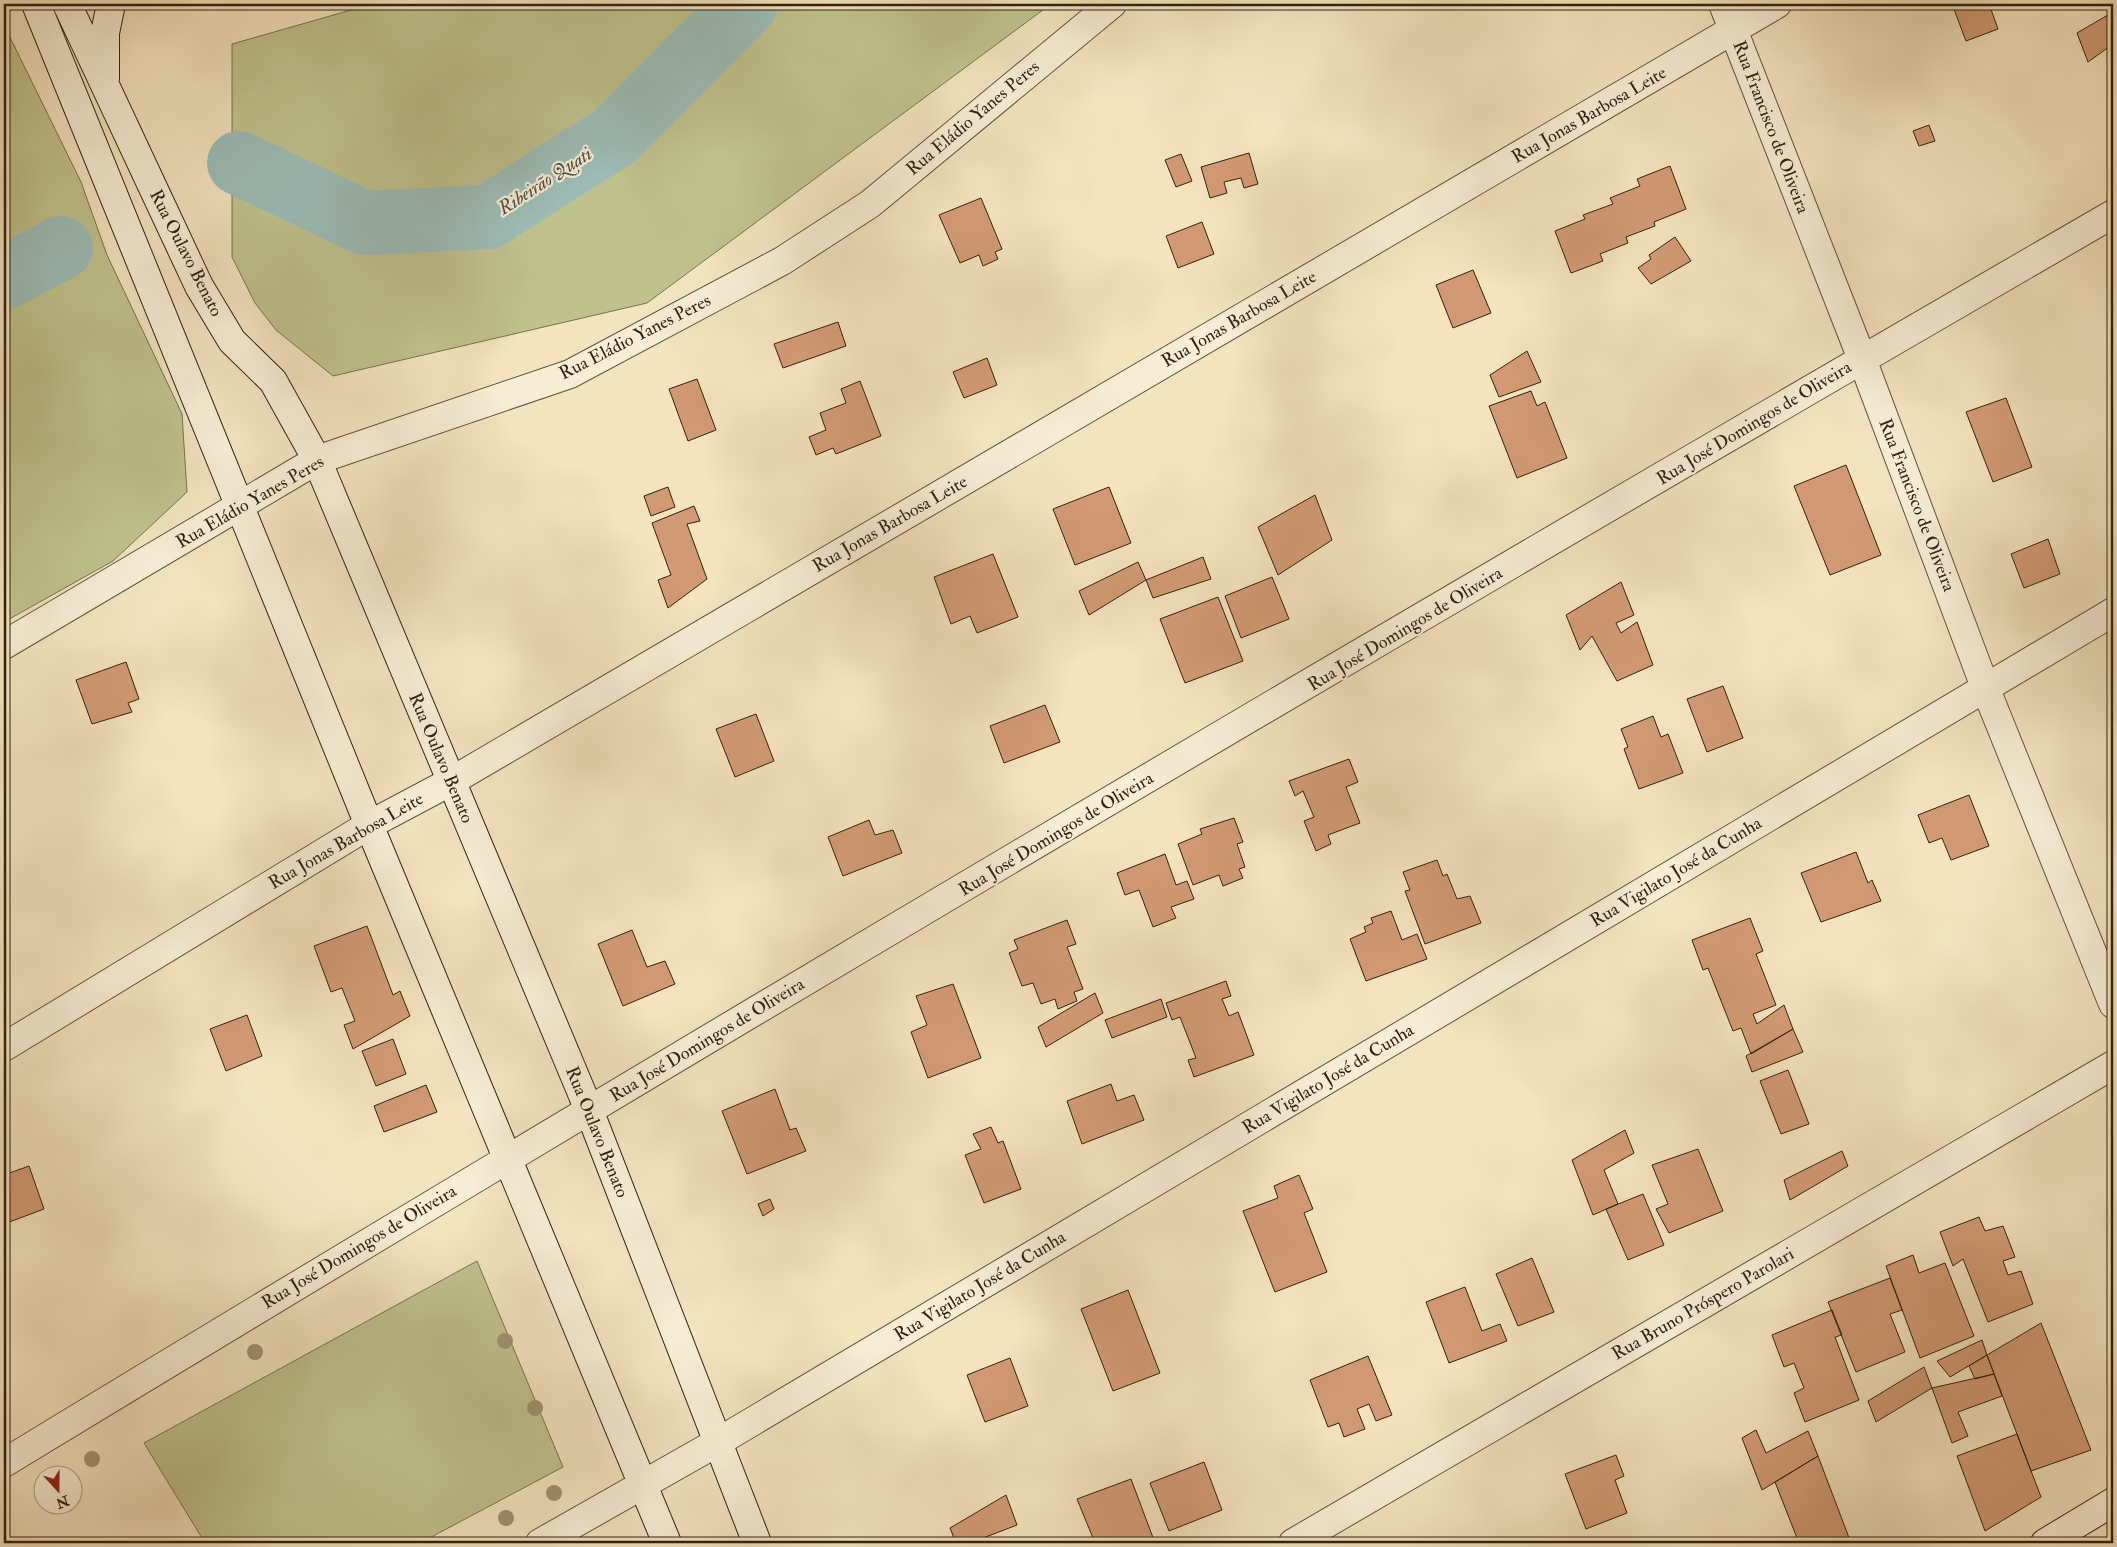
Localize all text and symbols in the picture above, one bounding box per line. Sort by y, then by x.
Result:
street label: Rua Francisco de Oliveira [1727,37,1815,217]
street label: Rua Eládio Yanes Peres [902,56,1044,180]
street label: Rua Jonas Barbosa Leite [1508,61,1671,169]
water label: Ribeirão Quati [493,142,596,221]
street label: Rua Oulavo Benato [144,186,228,321]
street label: Rua Jonas Barbosa Leite [1158,265,1321,373]
street label: Rua Eládio Yanes Peres [555,289,715,385]
street label: Rua José Domingos de Oliveira [1652,355,1856,490]
street label: Rua Francisco de Oliveira [1873,415,1961,595]
street label: Rua Eládio Yanes Peres [172,450,328,554]
street label: Rua Jonas Barbosa Leite [809,470,972,578]
street label: Rua José Domingos de Oliveira [1303,561,1507,696]
street label: Rua Oulavo Benato [403,689,479,827]
street label: Rua José Domingos de Oliveira [954,766,1158,901]
street label: Rua Jonas Barbosa Leite [265,787,428,895]
street label: Rua Vigilato José da Cunha [1586,811,1767,932]
street label: Rua José Domingos de Oliveira [605,972,809,1107]
street label: Rua Vigilato José da Cunha [1238,1018,1419,1139]
street label: Rua Oulavo Benato [560,1063,634,1201]
street label: Rua José Domingos de Oliveira [257,1179,461,1314]
street label: Rua Vigilato José da Cunha [890,1225,1071,1346]
street label: Rua Bruno Próspero Parolari [1608,1242,1798,1366]
north arrow [32,1464,82,1514]
text: N [53,1491,72,1512]

